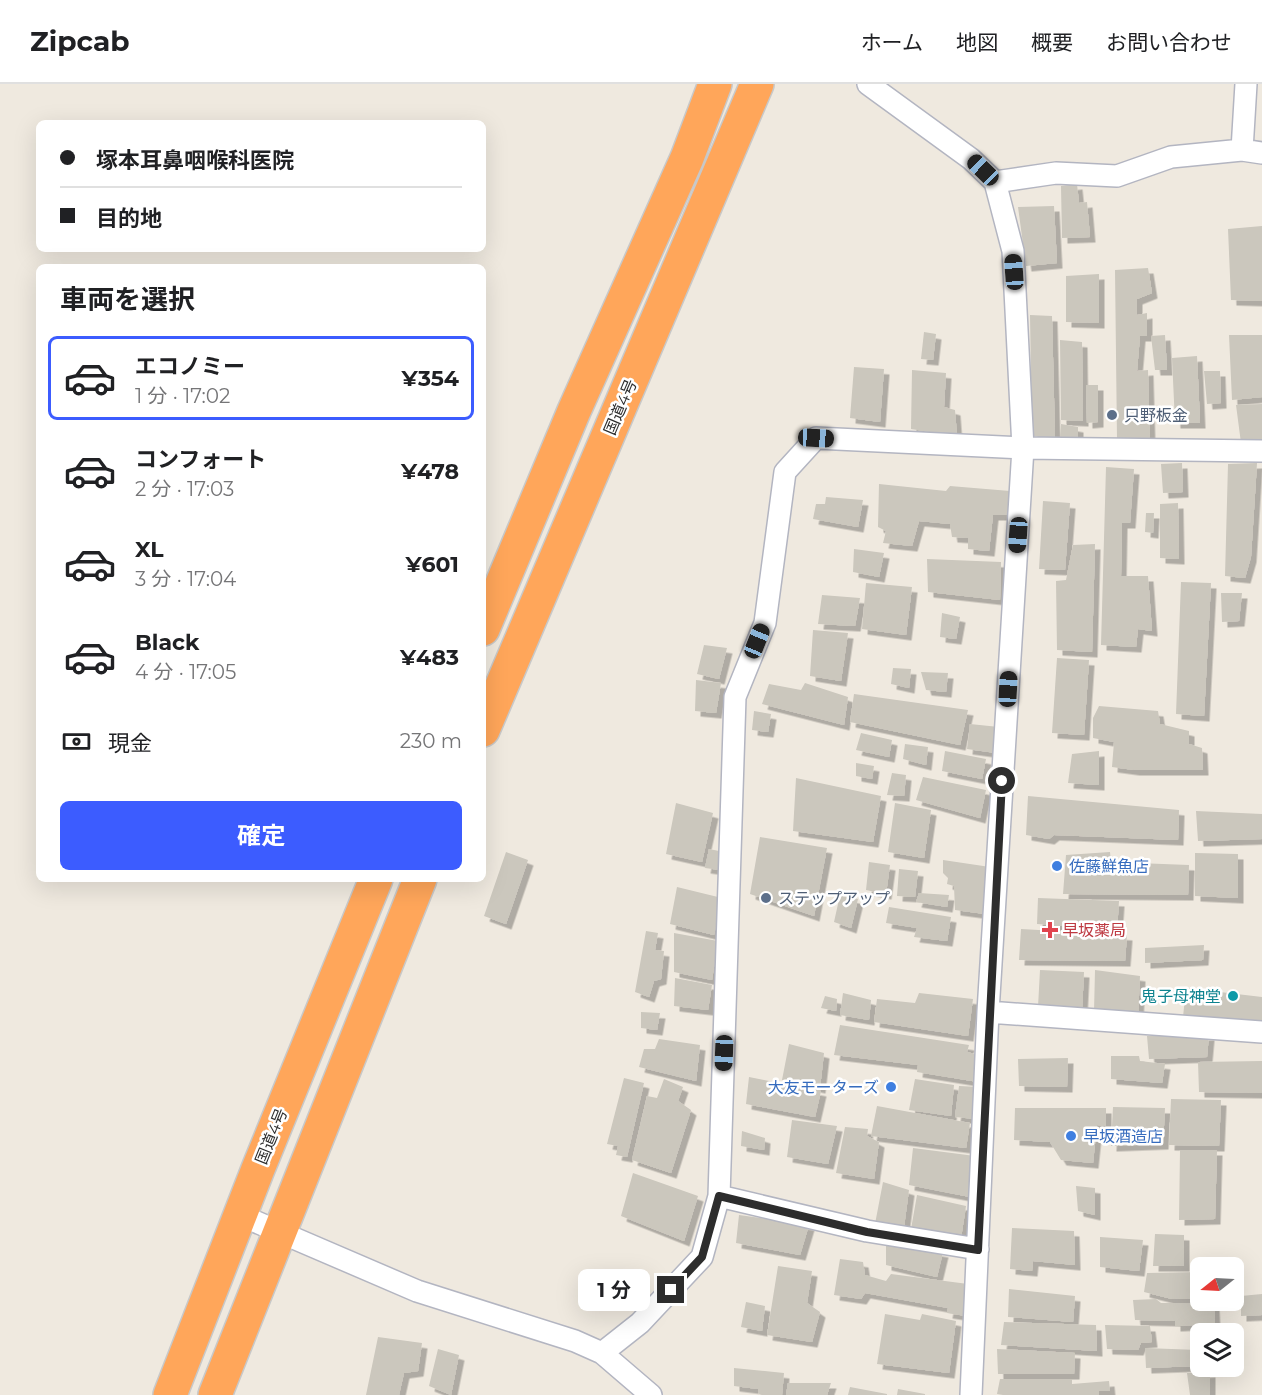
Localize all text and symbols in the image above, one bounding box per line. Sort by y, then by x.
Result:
text: Zipcab [30,24,130,58]
text: ホーム [861,30,923,55]
text: 地図 [956,30,998,55]
text: 概要 [1031,30,1073,55]
text: お問い合わせ [1106,30,1232,55]
text: 塚本耳鼻咽喉科医院 [96,147,294,174]
car [964,151,1002,189]
text: 目的地 [96,205,162,232]
car [1004,253,1024,291]
text: 車両を選択 [60,283,195,316]
icon: car [63,351,117,405]
text: エコノミー [135,353,245,380]
text: ¥354 [402,365,459,392]
street label: 国道4号 [600,377,641,438]
text: 1 分 · 17:02 [135,384,230,408]
place label: 只野板金 [1124,406,1188,425]
marker: 只野板金 [1105,408,1119,422]
car [798,428,834,448]
icon: car [63,444,117,498]
text: コンフォート [135,446,266,473]
text: ¥478 [401,458,459,485]
text: 2 分 · 17:03 [135,477,234,501]
car [1008,516,1028,554]
text: XL [135,536,164,563]
icon: car [63,537,117,591]
text: ¥601 [406,551,459,578]
text: 3 分 · 17:04 [135,567,236,591]
car [742,621,772,661]
text: Black [135,629,199,656]
icon: car [63,630,117,684]
text: ¥483 [400,644,459,671]
text: 4 分 · 17:05 [135,660,236,684]
car [998,671,1018,707]
icon: cash [60,725,93,758]
text: 230 m [400,729,462,753]
text: 現金 [108,730,152,757]
route start [988,767,1015,794]
button: 確定 [60,801,462,870]
place label: 佐藤鮮魚店 [1069,857,1149,876]
marker: 佐藤鮮魚店 [1050,859,1064,873]
place label: ステップアップ [778,889,890,908]
marker: ステップアップ [759,891,773,905]
place label: 早坂薬局 [1062,921,1126,940]
marker: 早坂薬局 [1043,923,1057,937]
place label: 鬼子母神堂 [1141,987,1221,1006]
marker: 鬼子母神堂 [1226,989,1240,1003]
car [714,1035,734,1071]
place label: 大友モーターズ [768,1078,879,1097]
marker: 大友モーターズ [884,1080,898,1094]
street label: 国道4号 [252,1105,291,1167]
place label: 早坂酒造店 [1083,1127,1163,1146]
marker: 早坂酒造店 [1064,1129,1078,1143]
north arrow [1190,1257,1244,1311]
map controls [1190,1257,1244,1377]
callout: 1 分 [578,1269,650,1311]
route end [657,1276,684,1303]
text: 1 分 [597,1278,631,1302]
button: layers [1190,1323,1244,1377]

